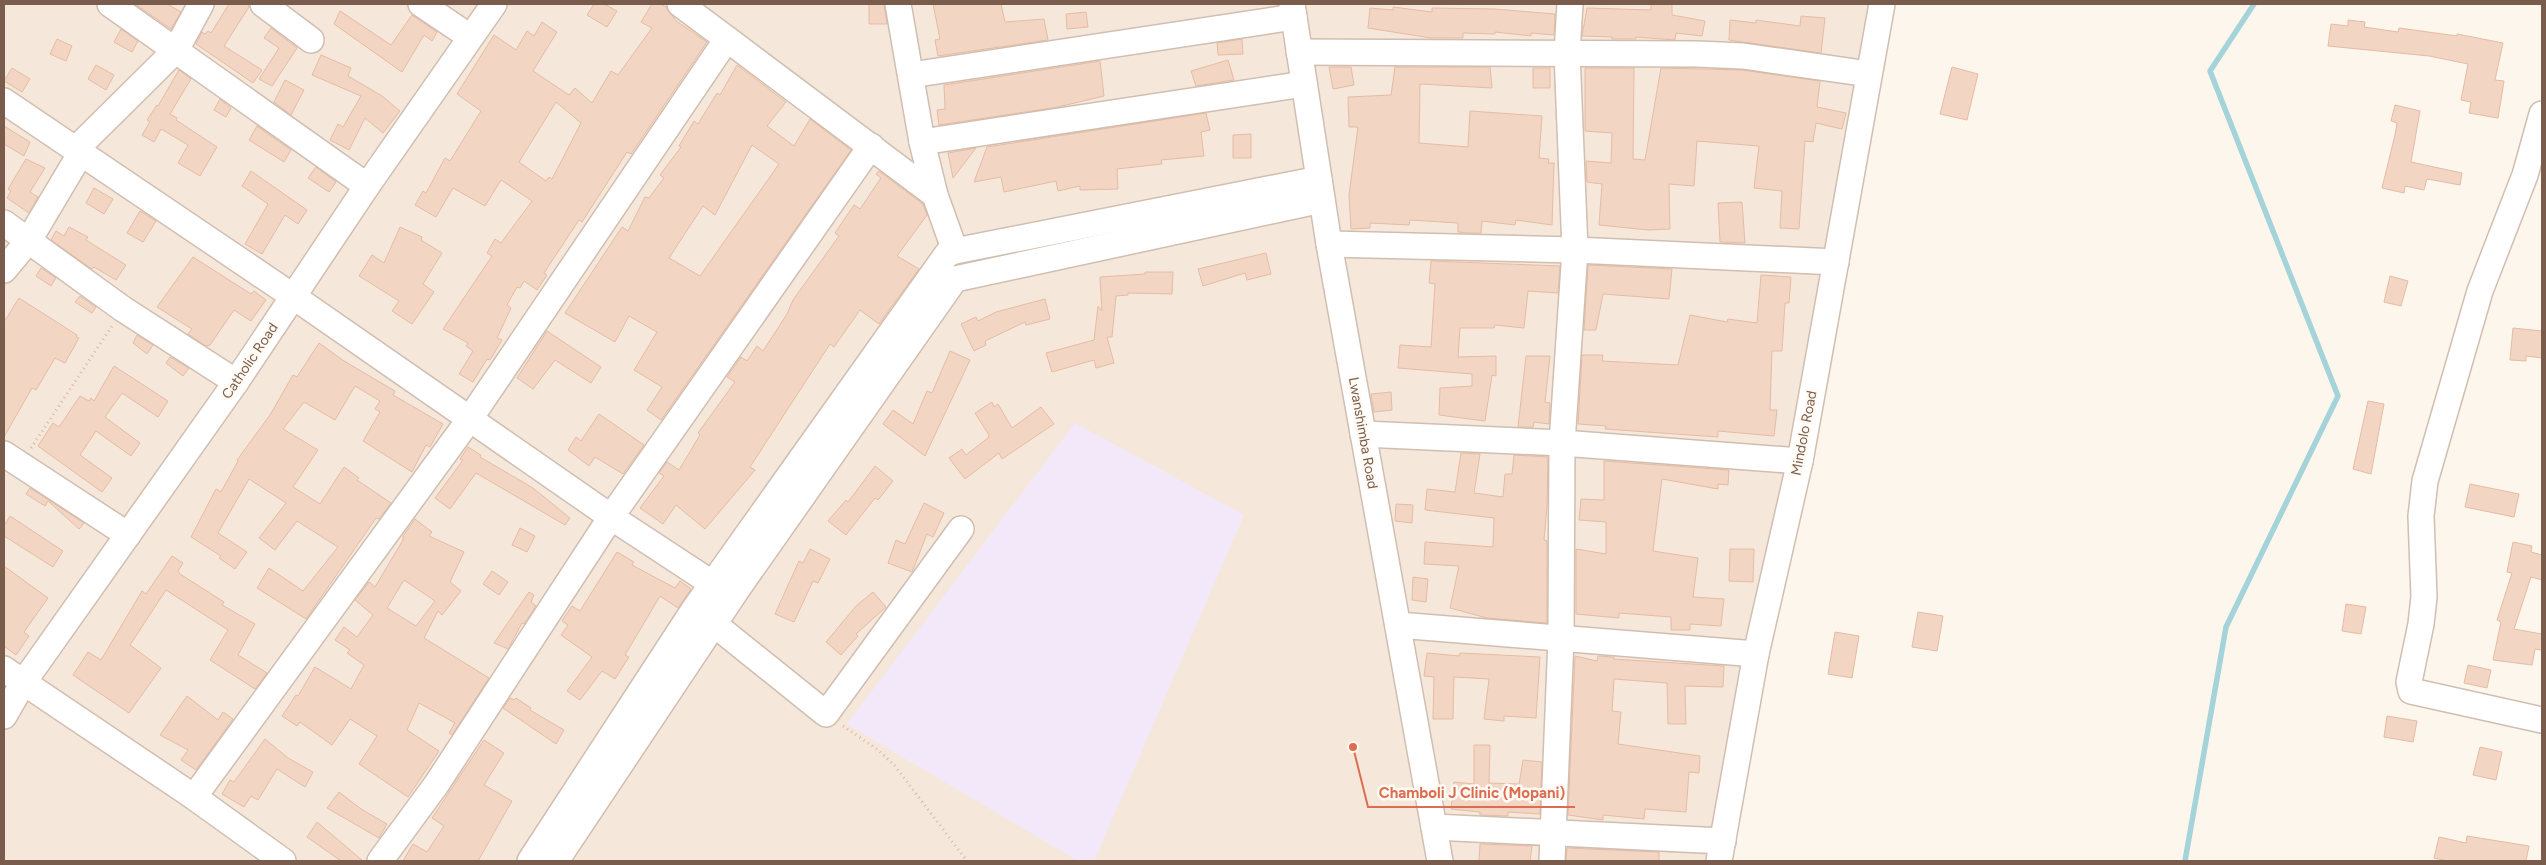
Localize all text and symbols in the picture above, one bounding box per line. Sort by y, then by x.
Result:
street label: Catholic Road [218,320,282,402]
street label: Lwanshimba Road [1345,376,1381,490]
street label: Mindolo Road [1787,389,1821,477]
callout: Chamboli J Clinic (Mopani) [1368,777,1575,807]
text: Chamboli J Clinic (Mopani) [1379,784,1565,802]

